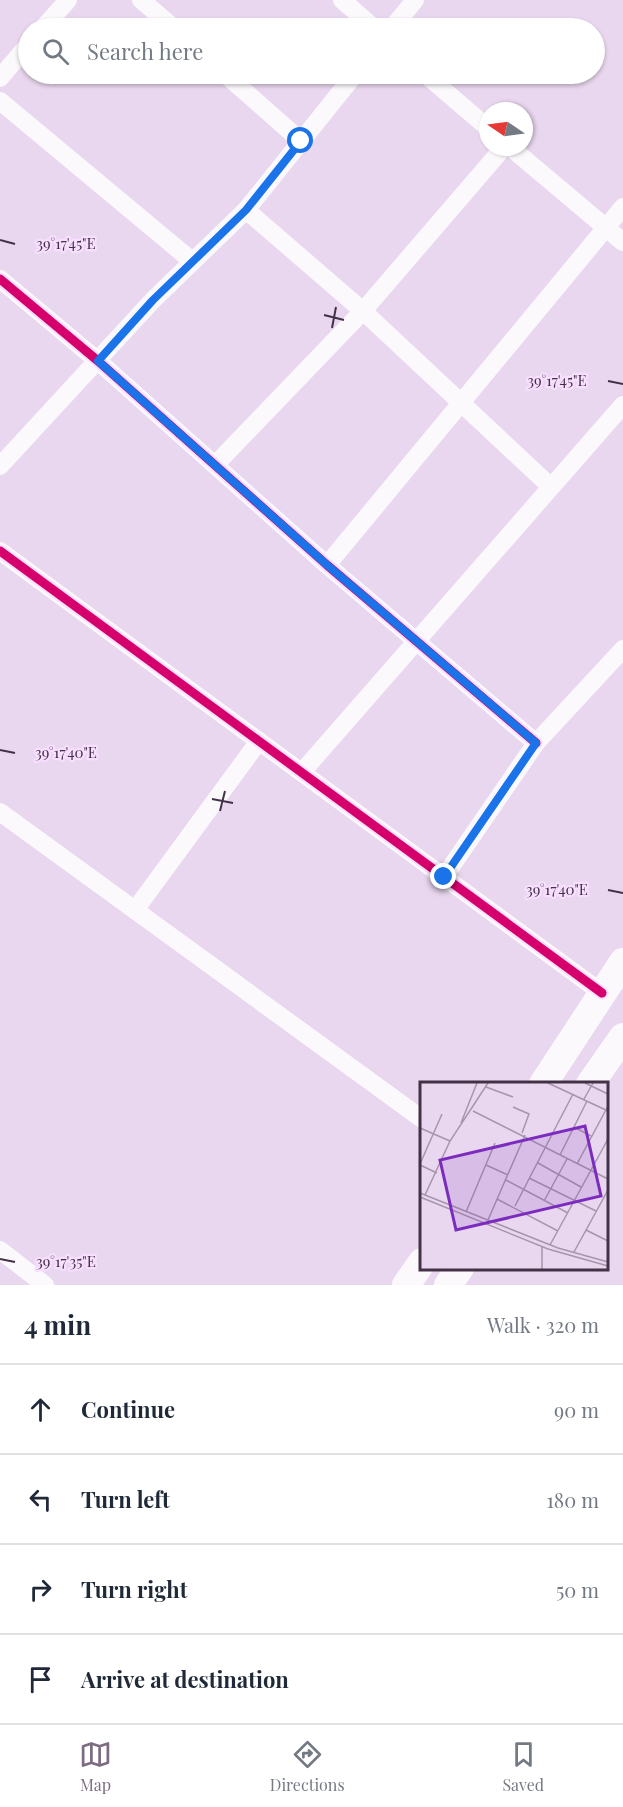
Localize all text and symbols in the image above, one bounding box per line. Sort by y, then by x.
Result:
search box [18,18,605,84]
icon: search [39,35,72,68]
text: Search here [87,36,203,66]
north arrow [479,102,533,156]
route start [287,127,313,153]
text: 39°17'45"E [36,233,96,253]
text: 39°17'45"E [527,370,587,390]
text: 39°17'40"E [35,742,97,762]
route end [430,863,456,889]
text: 39°17'40"E [526,879,588,899]
inset map [420,1082,608,1270]
text: 39°17'35"E [36,1251,96,1271]
text: 4 min [24,1307,91,1342]
text: Walk · 320 m [487,1311,599,1338]
icon: ahead [24,1393,57,1426]
text: Continue [81,1394,175,1424]
text: 90 m [554,1396,599,1423]
icon: left [24,1483,57,1516]
text: Turn left [81,1484,170,1514]
text: 180 m [546,1486,599,1513]
icon: right [24,1573,57,1606]
text: Turn right [81,1574,187,1604]
text: 50 m [556,1576,599,1603]
icon: arrive [24,1663,57,1696]
text: Arrive at destination [81,1664,289,1694]
tab: Map [79,1738,112,1795]
tab: Directions [270,1738,345,1795]
tab: Saved [502,1738,544,1795]

